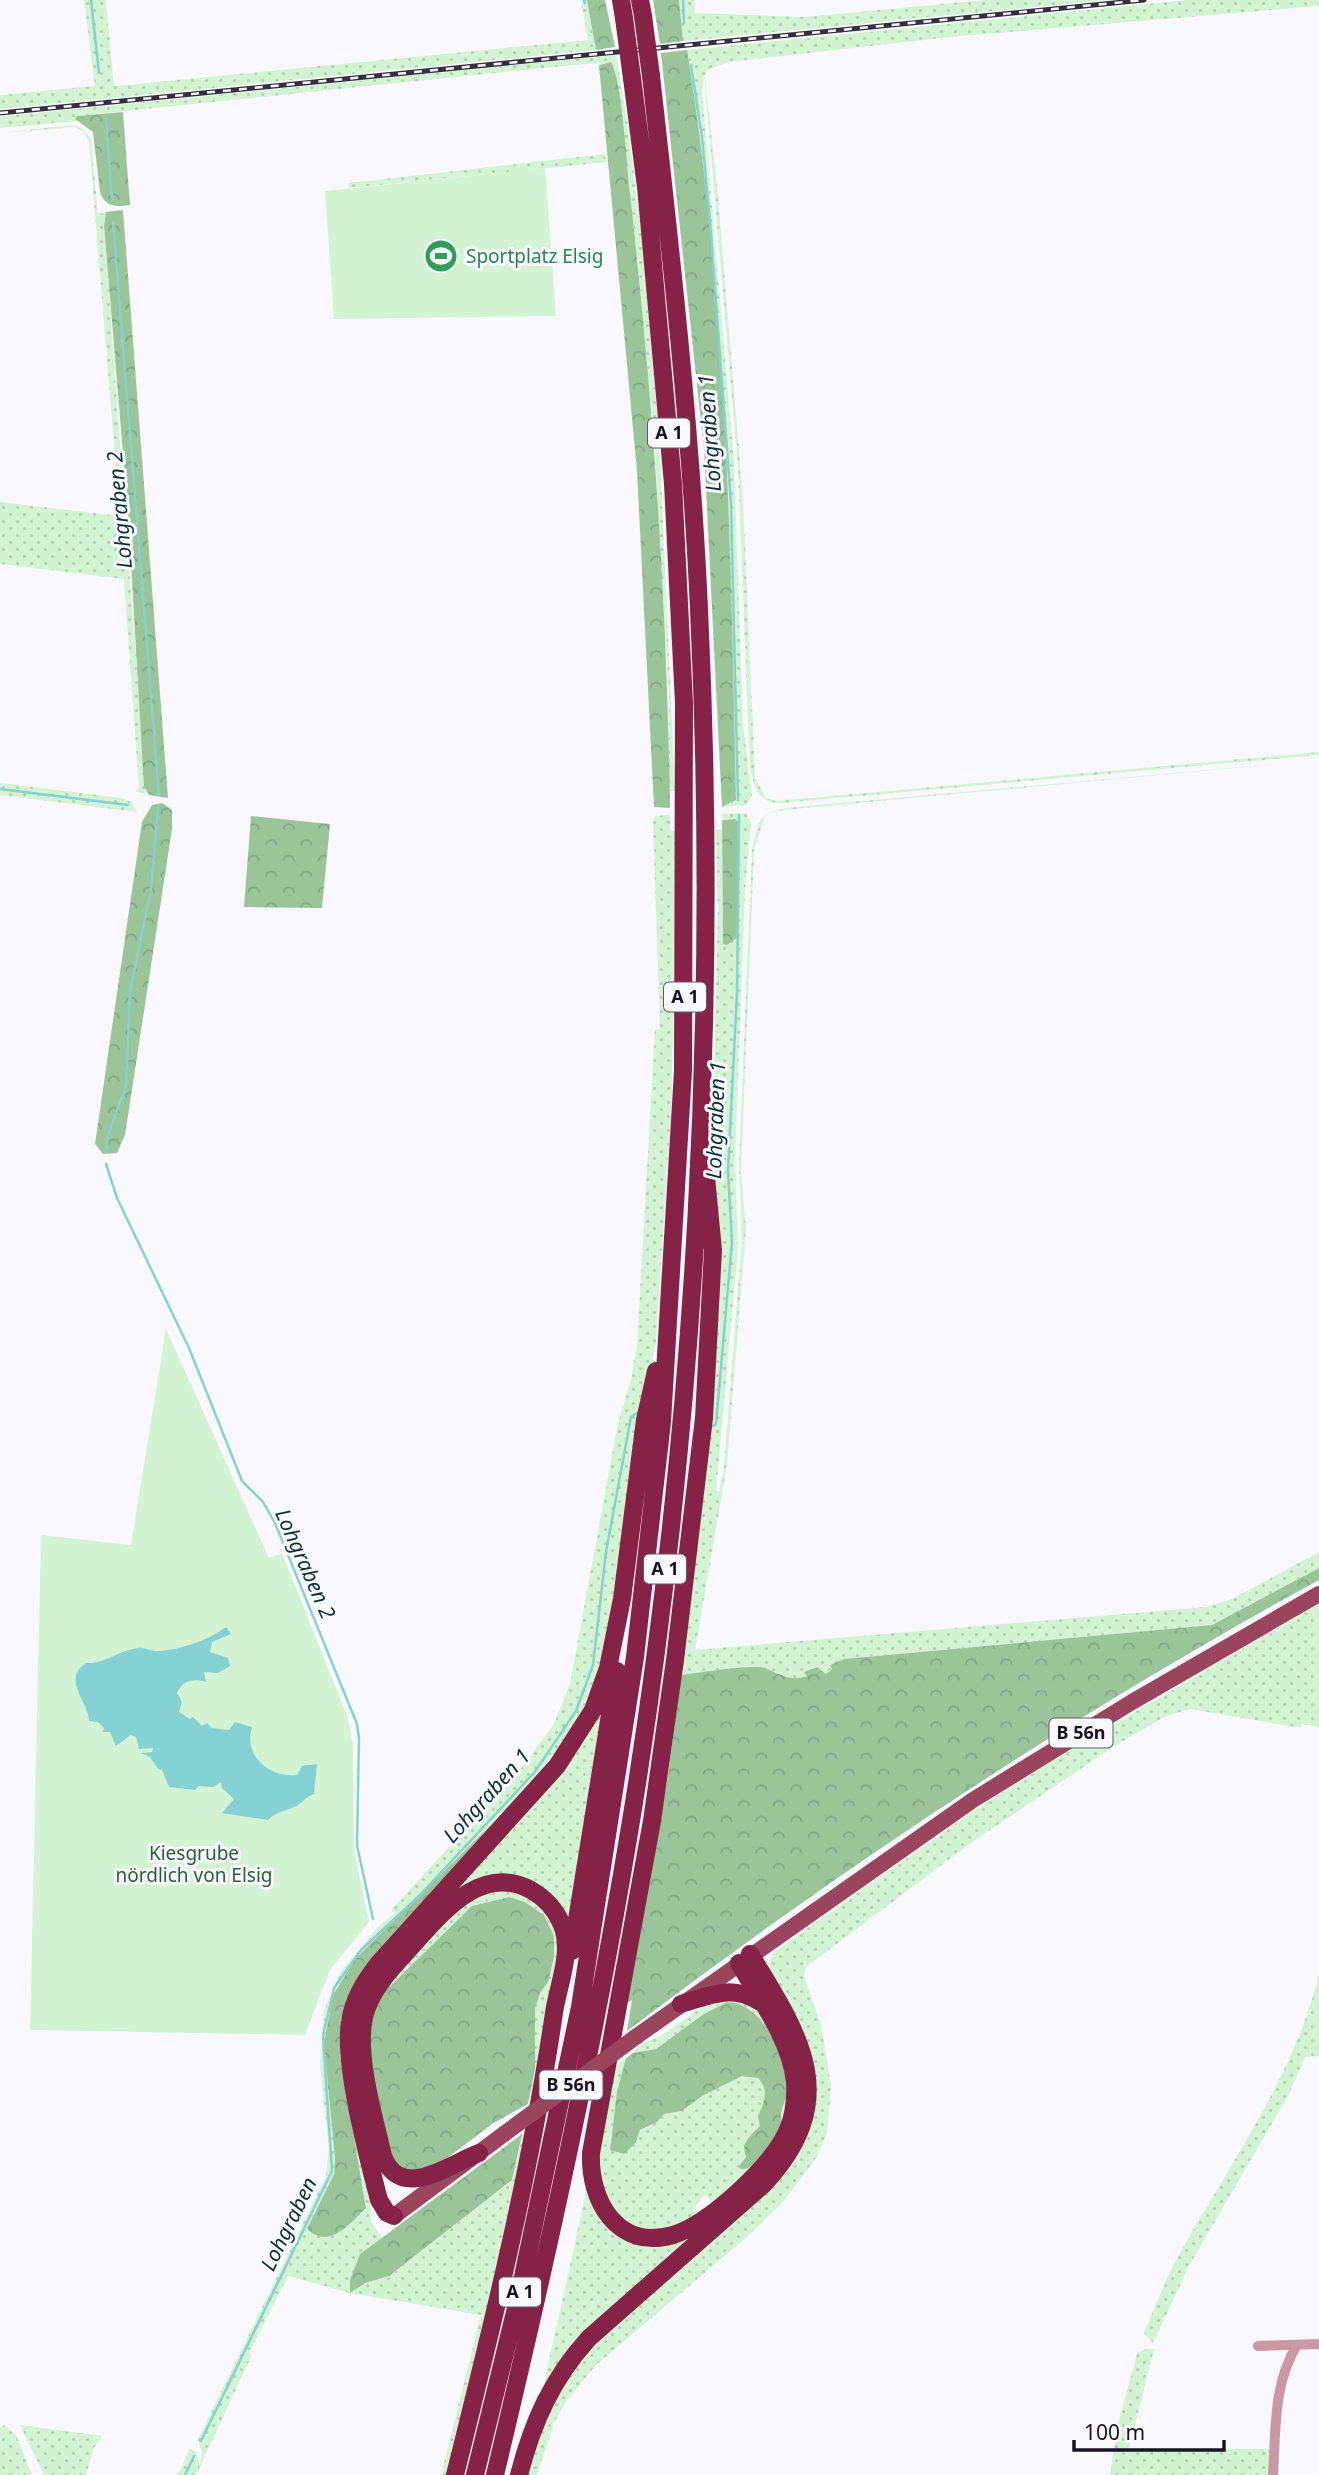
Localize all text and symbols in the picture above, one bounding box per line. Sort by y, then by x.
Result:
sports icon: Sportplatz Elsig [422,237,460,275]
place label: Sportplatz Elsig [466,243,603,269]
water label: Lohgraben 1 [691,373,727,493]
road number: A 1 [648,418,690,447]
water label: Lohgraben 2 [100,450,138,570]
road number: A 1 [664,982,706,1012]
water label: Lohgraben 1 [699,1061,731,1179]
water label: Lohgraben 2 [269,1504,343,1624]
road number: A 1 [644,1554,686,1584]
road number: B 56n [1050,1718,1112,1748]
water label: Lohgraben 1 [436,1742,536,1848]
park label: Kiesgrube nördlich von Elsig [116,1840,272,1888]
road number: B 56n [540,2070,602,2099]
water label: Lohgraben [253,2172,323,2275]
road number: A 1 [499,2278,541,2306]
scale bar [1074,2408,1224,2452]
text: 100 m [1084,2418,1145,2446]

